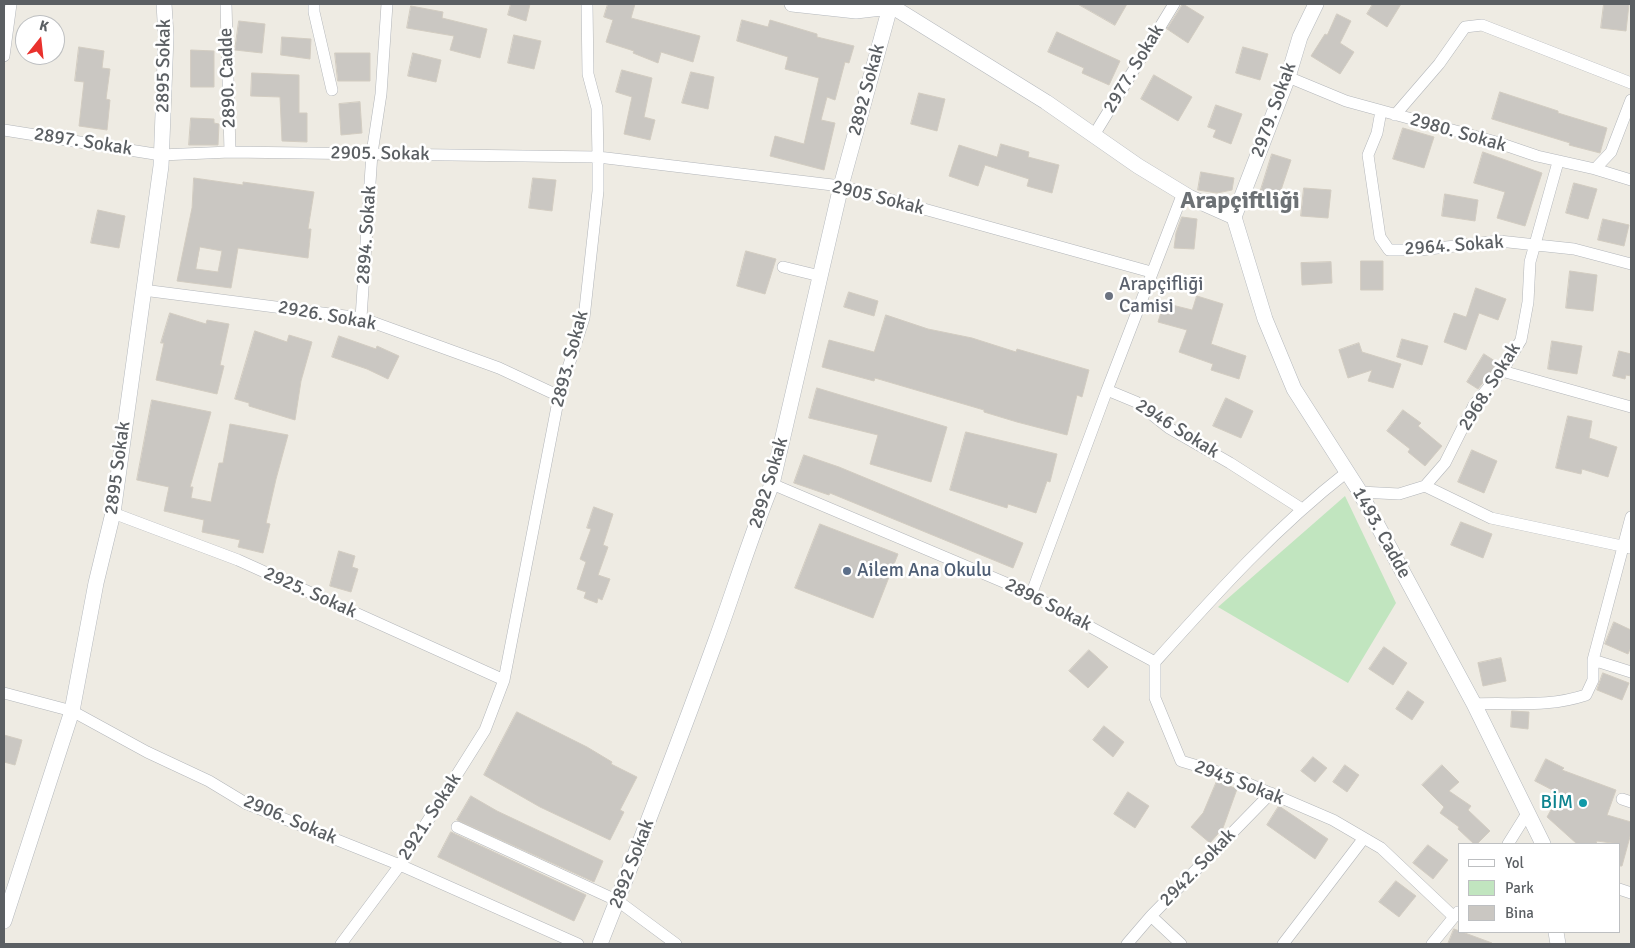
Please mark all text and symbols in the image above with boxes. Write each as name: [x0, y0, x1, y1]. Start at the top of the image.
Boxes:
north arrow: [15, 15, 65, 65]
text: K: [37, 17, 51, 35]
street label: 2895 Sokak: [152, 19, 176, 113]
street label: 2977. Sokak: [1099, 21, 1169, 117]
street label: 2890. Cadde: [215, 27, 241, 129]
street label: 2892 Sokak: [844, 41, 890, 139]
street label: 2979. Sokak: [1246, 59, 1302, 161]
street label: 2980. Sokak: [1407, 108, 1509, 158]
street label: 2897. Sokak: [32, 123, 134, 161]
street label: 2905. Sokak: [330, 142, 430, 166]
street label: 2905 Sokak: [829, 176, 927, 220]
street label: 2894. Sokak: [352, 185, 382, 285]
district label: Arapçiftliği: [1180, 188, 1300, 216]
street label: 2964. Sokak: [1404, 231, 1504, 261]
place label: Arapçifliği Camisi: [1119, 274, 1203, 318]
marker: Arapçifliği Camisi: [1103, 290, 1115, 302]
street label: 2926. Sokak: [276, 296, 378, 336]
street label: 2893. Sokak: [546, 308, 594, 410]
street label: 2968. Sokak: [1454, 339, 1526, 435]
street label: 2946 Sokak: [1131, 394, 1223, 464]
street label: 2895 Sokak: [100, 420, 136, 516]
street label: 2892 Sokak: [744, 435, 794, 531]
street label: 1493. Cadde: [1347, 483, 1415, 583]
place label: Ailem Ana Okulu: [857, 560, 992, 582]
street label: 2925. Sokak: [260, 562, 360, 624]
marker: Ailem Ana Okulu: [841, 565, 853, 577]
street label: 2896 Sokak: [1001, 573, 1095, 637]
street label: 2945 Sokak: [1191, 755, 1287, 811]
street label: 2921. Sokak: [393, 769, 467, 865]
street label: 2906. Sokak: [240, 790, 340, 850]
place label: BİM: [1541, 792, 1573, 814]
marker: BİM: [1577, 797, 1589, 809]
street label: 2892 Sokak: [604, 816, 660, 912]
street label: 2942. Sokak: [1155, 824, 1241, 912]
legend: [1458, 843, 1620, 933]
text: Yol: [1505, 854, 1524, 872]
text: Park: [1505, 879, 1534, 897]
text: Bina: [1505, 904, 1534, 922]

